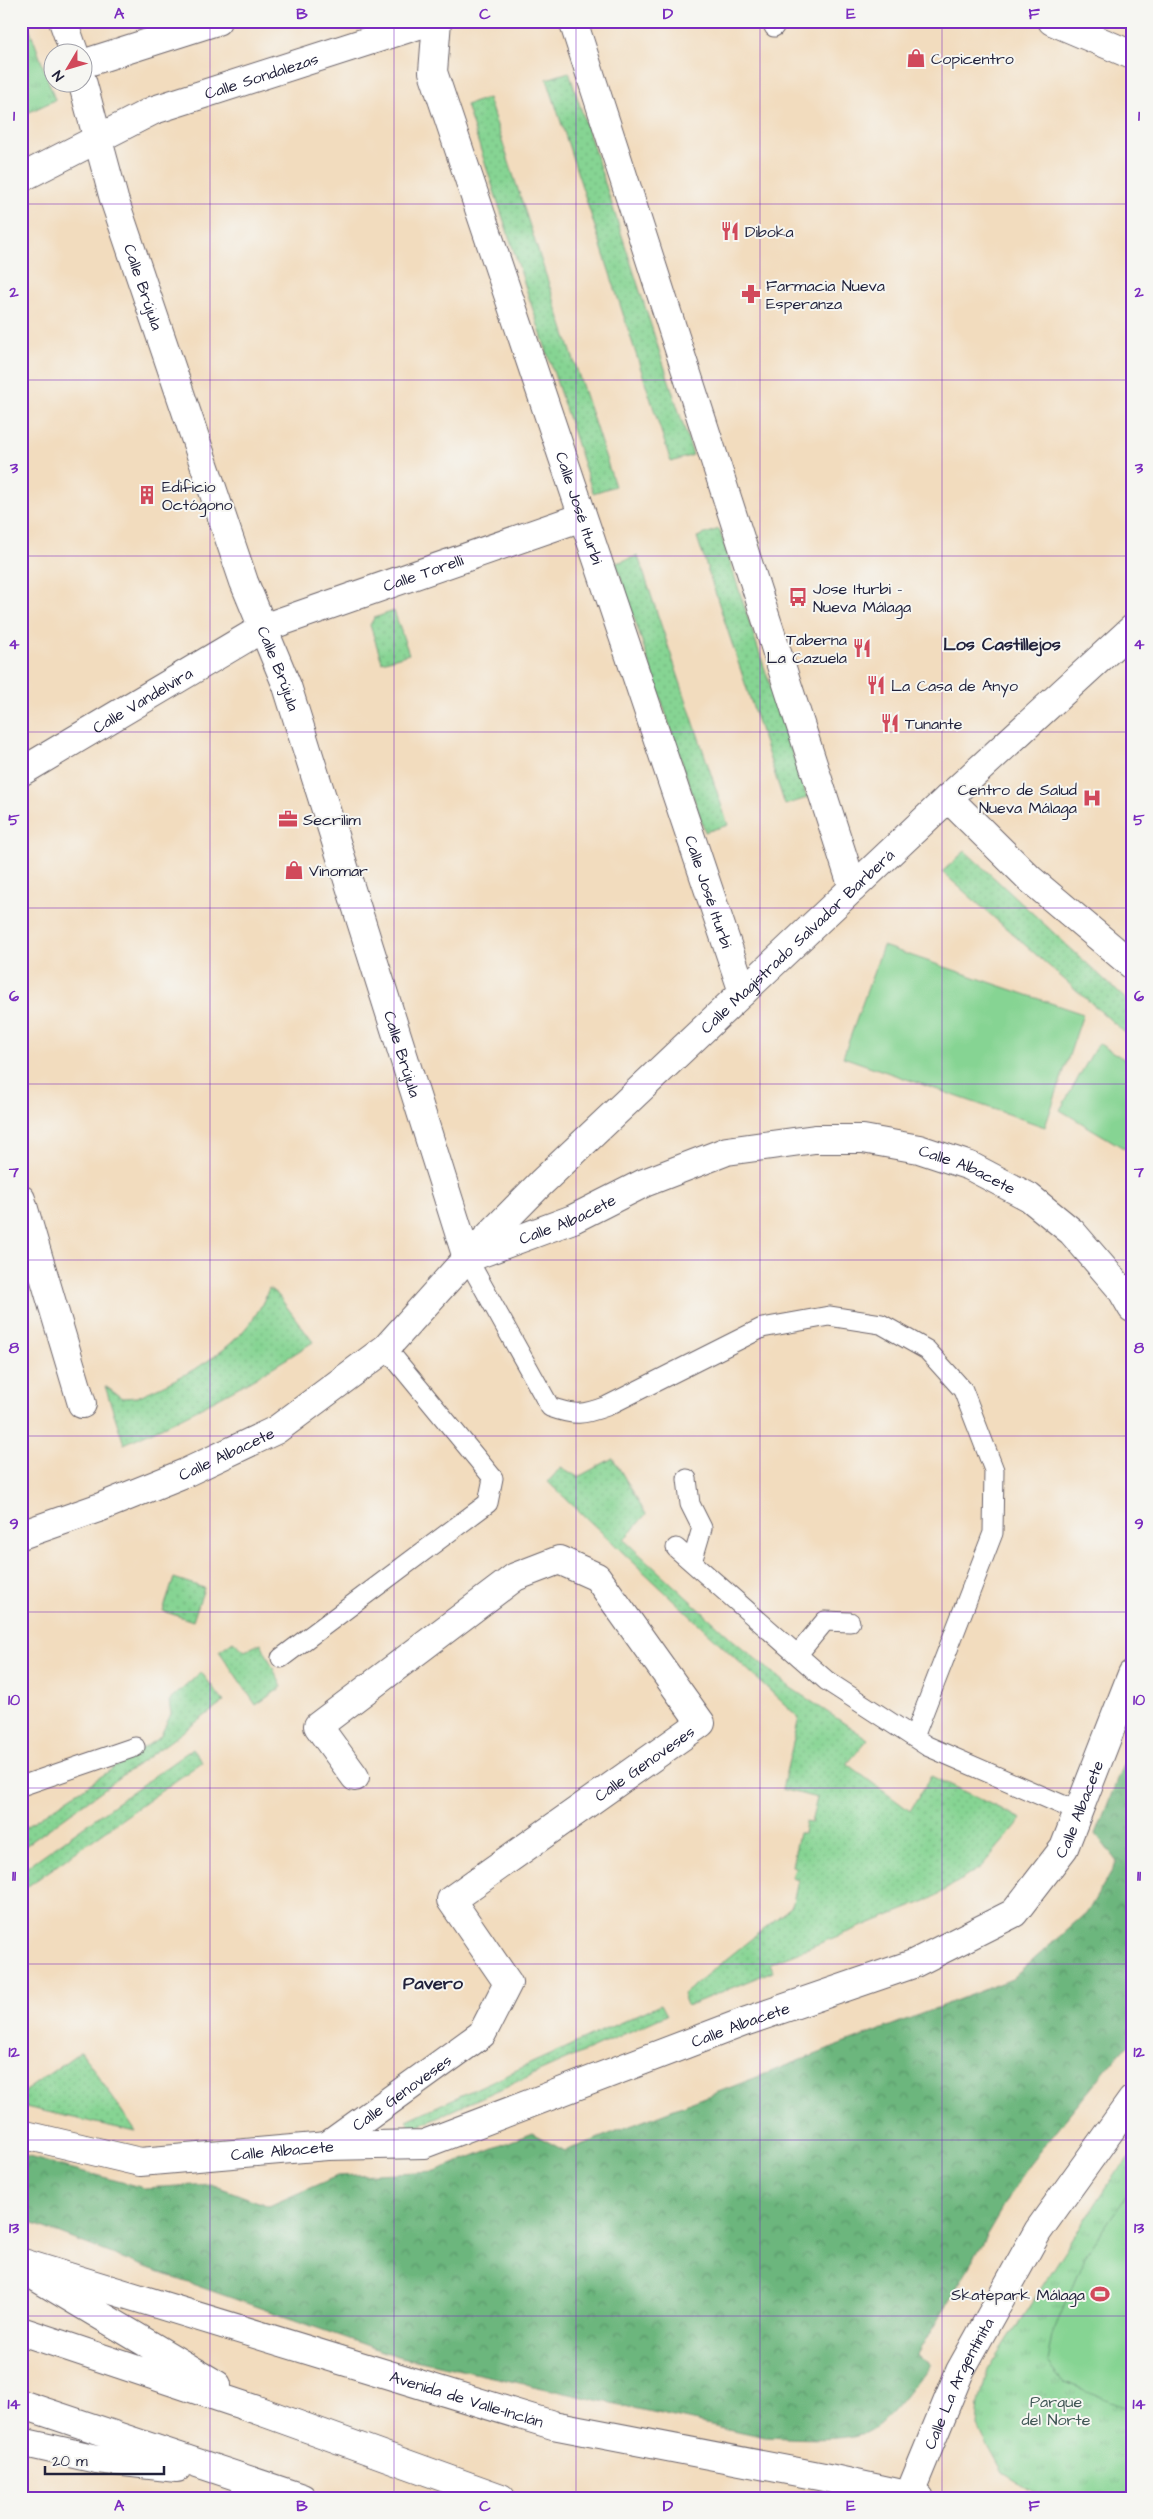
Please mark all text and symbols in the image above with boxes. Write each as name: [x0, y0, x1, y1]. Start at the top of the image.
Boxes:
text: A: [114, 3, 125, 25]
text: B: [296, 3, 308, 25]
text: C: [479, 3, 491, 25]
text: D: [663, 3, 674, 25]
text: E: [846, 3, 856, 25]
text: F: [1028, 3, 1040, 25]
north arrow: [42, 42, 92, 92]
shop icon: Copicentro: [905, 47, 927, 69]
street label: Calle Sondalezas: [202, 48, 321, 105]
place label: Copicentro: [931, 48, 1014, 70]
text: N: [48, 66, 69, 85]
text: 1: [13, 105, 16, 127]
text: 1: [1138, 105, 1141, 127]
restaurant icon: Diboka: [719, 220, 741, 242]
place label: Diboka: [745, 221, 794, 243]
street label: Calle Brújula: [118, 241, 168, 333]
place label: Farmacia Nueva Esperanza: [766, 275, 885, 315]
text: 2: [8, 281, 19, 303]
text: 2: [1133, 281, 1144, 303]
pharmacy icon: Farmacia Nueva Esperanza: [740, 283, 762, 305]
street label: Calle José Iturbi: [550, 449, 608, 568]
text: 3: [9, 457, 19, 479]
text: 3: [1134, 457, 1144, 479]
place label: Edificio Octógono: [162, 476, 233, 517]
building icon: Edificio Octógono: [136, 484, 158, 506]
street label: Calle Torelli: [380, 549, 467, 597]
place label: Jose Iturbi - Nueva Málaga: [813, 578, 911, 619]
bus stop icon: Jose Iturbi - Nueva Málaga: [787, 586, 809, 608]
street label: Calle Brújula: [251, 623, 304, 714]
place label: Taberna La Cazuela: [767, 629, 847, 669]
district label: Los Castillejos: [943, 632, 1061, 657]
text: 4: [9, 633, 20, 655]
text: 4: [1134, 633, 1145, 655]
restaurant icon: Taberna La Cazuela: [851, 637, 873, 659]
street label: Calle Vandelvira: [89, 662, 197, 739]
restaurant icon: La Casa de Anyo: [865, 674, 887, 696]
place label: La Casa de Anyo: [891, 675, 1018, 698]
restaurant icon: Tunante: [879, 712, 901, 734]
place label: Tunante: [905, 713, 963, 735]
place label: Centro de Salud Nueva Málaga: [958, 779, 1077, 820]
hospital icon: Centro de Salud Nueva Málaga: [1081, 787, 1103, 809]
office icon: Secrilim: [277, 808, 299, 830]
text: 5: [8, 809, 20, 831]
place label: Secrilim: [303, 809, 361, 831]
text: 5: [1133, 809, 1145, 831]
street label: Calle José Iturbi: [679, 833, 738, 952]
street label: Calle Magistrado Salvador Barberá: [696, 844, 899, 1039]
shop icon: Vinomar: [283, 859, 305, 881]
place label: Vinomar: [309, 860, 368, 882]
text: 6: [9, 985, 19, 1007]
text: 6: [1134, 985, 1144, 1007]
street label: Calle Brújula: [378, 1008, 426, 1100]
street label: Calle Albacete: [916, 1140, 1019, 1200]
text: 7: [8, 1161, 19, 1183]
text: 7: [1133, 1161, 1144, 1183]
street label: Calle Albacete: [516, 1189, 620, 1250]
text: 8: [9, 1337, 20, 1359]
text: 8: [1134, 1337, 1145, 1359]
street label: Calle Albacete: [176, 1422, 278, 1486]
text: 9: [9, 1513, 19, 1535]
text: 9: [1134, 1513, 1144, 1535]
text: 10: [8, 1689, 20, 1711]
text: 10: [1133, 1689, 1145, 1711]
street label: Calle Genoveses: [590, 1721, 699, 1807]
street label: Calle Albacete: [1050, 1757, 1109, 1863]
text: 11: [12, 1865, 17, 1887]
text: 11: [1137, 1865, 1142, 1887]
district label: Pavero: [403, 1971, 464, 1996]
street label: Calle Albacete: [688, 1997, 793, 2053]
text: 12: [8, 2041, 20, 2063]
text: 12: [1133, 2041, 1145, 2063]
street label: Calle Genoveses: [348, 2049, 456, 2136]
street label: Calle Albacete: [230, 2136, 334, 2166]
text: 13: [9, 2217, 20, 2239]
text: 13: [1134, 2217, 1145, 2239]
sports icon: Skatepark Málaga: [1089, 2283, 1111, 2305]
place label: Skatepark Málaga: [951, 2284, 1085, 2307]
street label: Calle La Argentinita: [919, 2314, 999, 2453]
street label: Avenida de Valle-Inclán: [387, 2366, 546, 2433]
park label: Parque del Norte: [1022, 2391, 1091, 2431]
text: 14: [8, 2393, 21, 2415]
text: 14: [1133, 2393, 1146, 2415]
scale bar: [45, 2444, 164, 2476]
text: 20 m: [52, 2451, 88, 2472]
text: A: [114, 2495, 125, 2517]
text: B: [296, 2495, 308, 2517]
text: C: [479, 2495, 491, 2517]
text: D: [663, 2495, 674, 2517]
text: E: [846, 2495, 856, 2517]
text: F: [1028, 2495, 1040, 2517]

